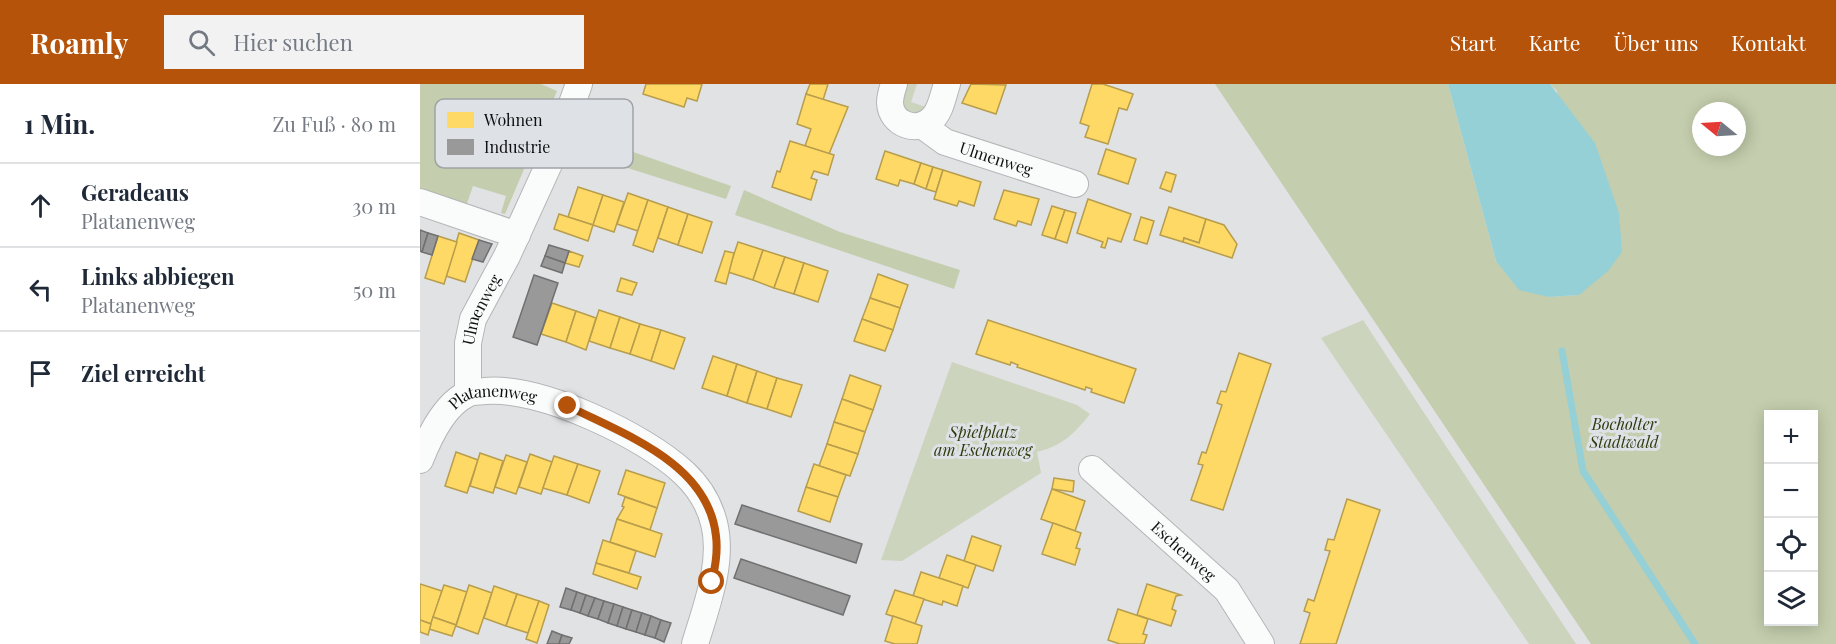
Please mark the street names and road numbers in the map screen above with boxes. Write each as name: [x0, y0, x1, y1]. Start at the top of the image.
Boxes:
street label: Ulmenweg: [957, 136, 1036, 180]
street label: Ulmenweg: [457, 270, 506, 347]
street label: Platanenweg: [443, 380, 540, 413]
street label: Eschenweg: [1147, 516, 1221, 586]

